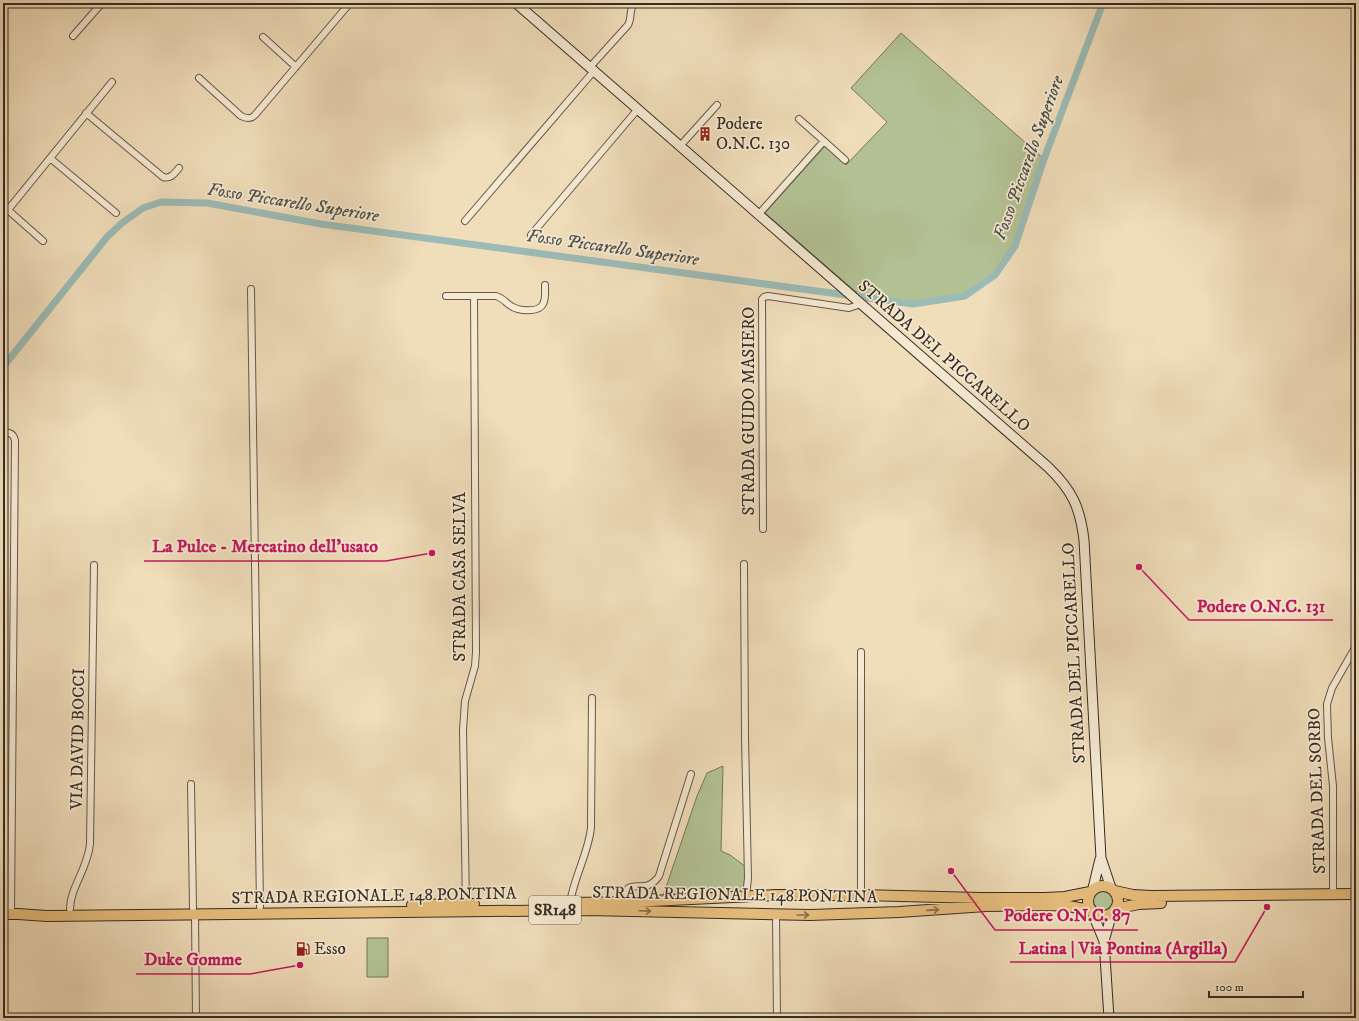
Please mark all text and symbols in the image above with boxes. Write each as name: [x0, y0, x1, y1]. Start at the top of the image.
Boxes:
water label: Fosso Piccarello Superiore: [989, 72, 1069, 243]
place label: Podere O.N.C. 130: [716, 113, 790, 155]
building icon: Podere O.N.C. 130: [697, 126, 713, 142]
water label: Fosso Piccarello Superiore: [206, 179, 381, 228]
water label: Fosso Piccarello Superiore: [526, 225, 701, 271]
street label: STRADA DEL PICCARELLO: [853, 275, 1035, 437]
street label: STRADA GUIDO MASIERO: [738, 307, 760, 515]
street label: STRADA CASA SELVA: [449, 492, 471, 662]
callout: La Pulce - Mercatino dell'usato: [144, 531, 386, 561]
text: La Pulce - Mercatino dell'usato: [152, 536, 378, 558]
street label: STRADA DEL PICCARELLO: [1057, 542, 1091, 764]
callout: Podere O.N.C. 131: [1189, 590, 1333, 620]
text: Podere O.N.C. 131: [1197, 596, 1326, 618]
street label: VIA DAVID BOCCI: [66, 668, 90, 811]
street label: STRADA DEL SORBO: [1303, 708, 1331, 874]
street label: STRADA REGIONALE 148 PONTINA: [592, 882, 878, 908]
street label: STRADA REGIONALE 148 PONTINA: [231, 883, 517, 909]
road number: SR148: [529, 896, 581, 924]
callout: Podere O.N.C. 87: [995, 900, 1138, 930]
text: Podere O.N.C. 87: [1003, 905, 1131, 927]
one-way arrow: [926, 906, 939, 914]
one-way arrow: [638, 907, 651, 914]
one-way arrow: [796, 911, 809, 919]
callout: Latina | Via Pontina (Argilla): [1010, 932, 1235, 962]
place label: Esso: [314, 938, 346, 960]
text: Latina | Via Pontina (Argilla): [1018, 938, 1228, 960]
fuel station icon: Esso: [295, 941, 311, 957]
callout: Duke Gomme: [136, 944, 250, 974]
text: Duke Gomme: [144, 949, 243, 971]
scale bar: [1209, 973, 1303, 999]
text: 100 m: [1215, 980, 1244, 995]

